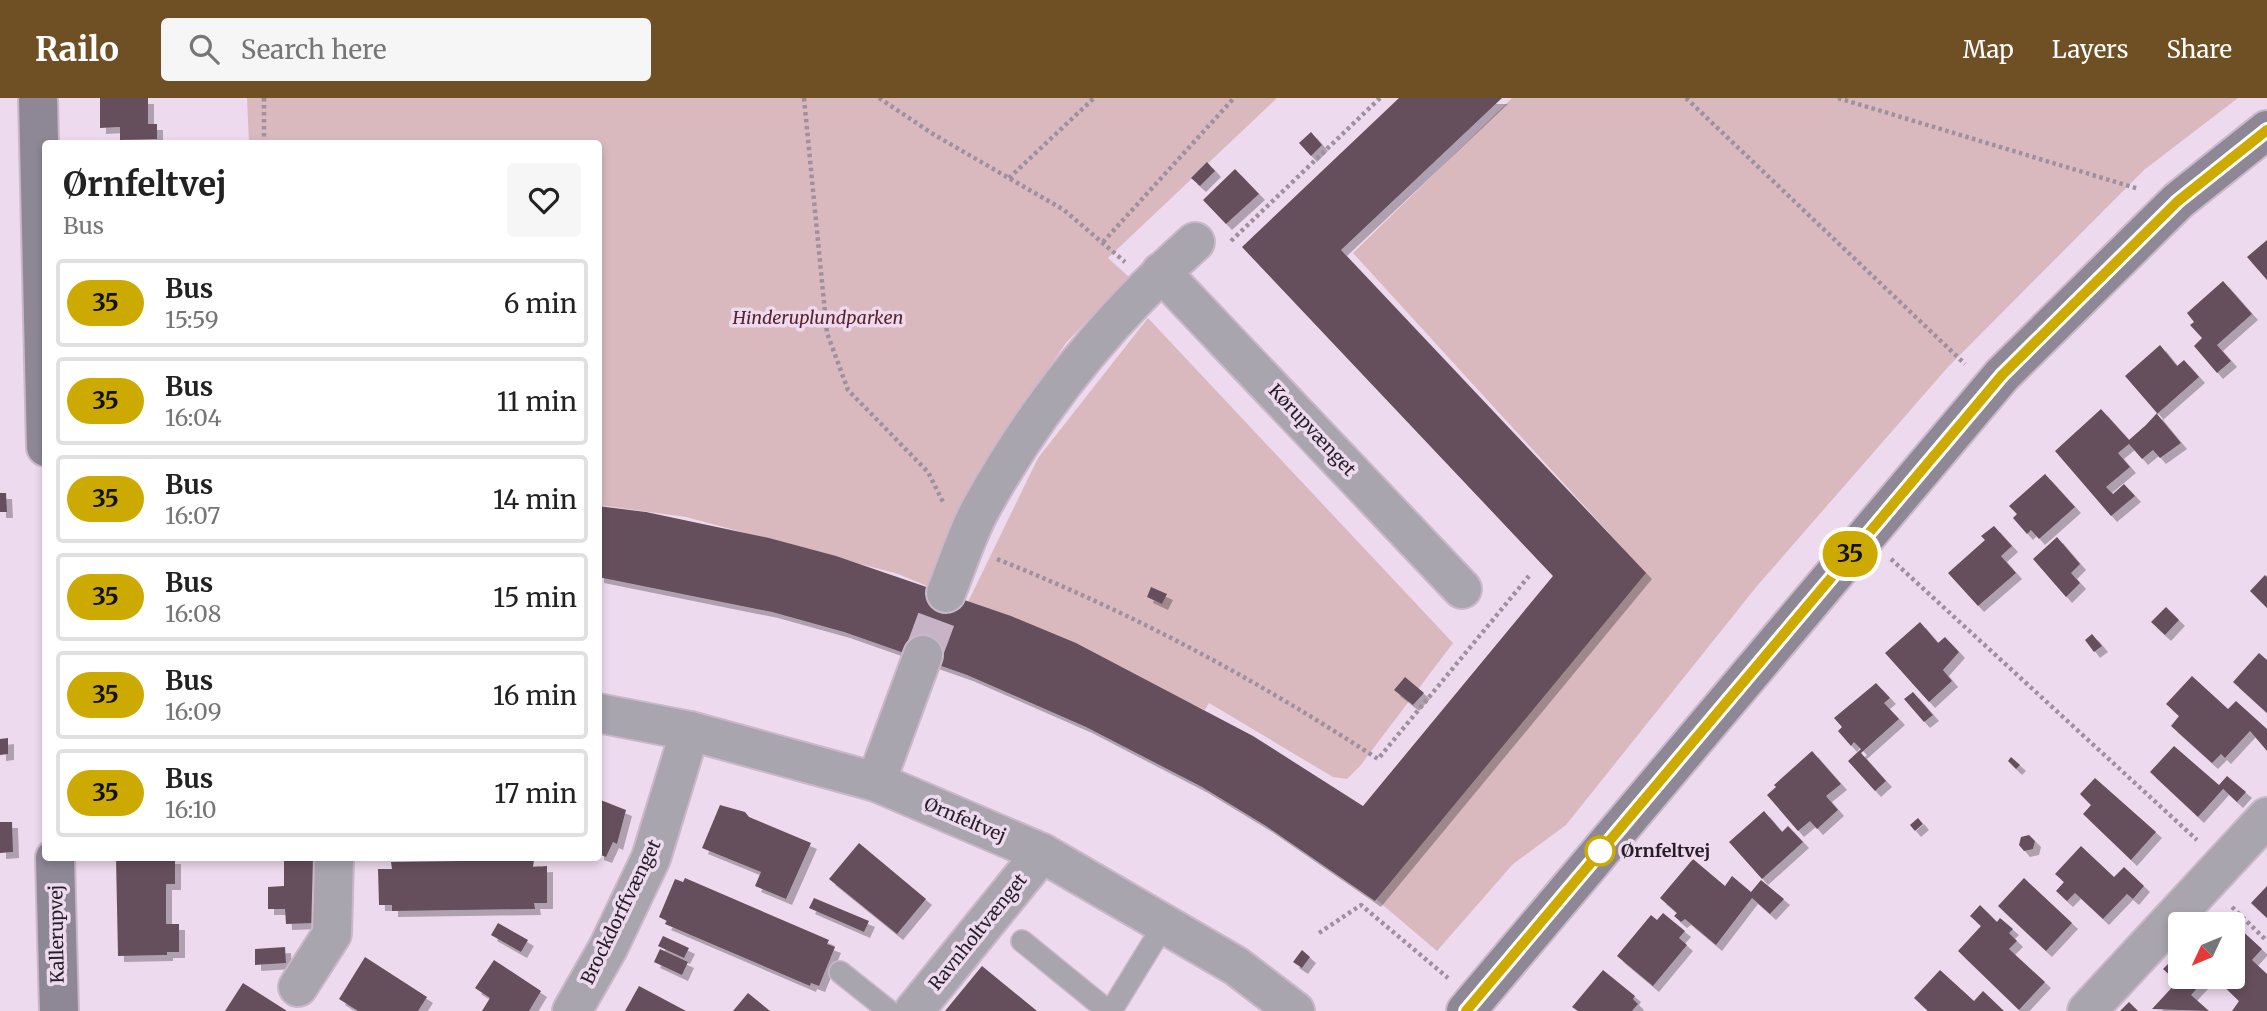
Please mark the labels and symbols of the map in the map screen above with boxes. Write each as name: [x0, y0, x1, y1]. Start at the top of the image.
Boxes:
park label: Hinderuplundparken: [732, 306, 903, 329]
street label: Kørupvænget: [1264, 379, 1361, 480]
line badge: 35: [1818, 531, 1882, 577]
street label: Ørnfeltvej: [921, 792, 1010, 847]
street label: Brockdorffvænget: [575, 836, 666, 988]
marker: Ørnfeltvej: [1585, 836, 1615, 866]
place label: Ørnfeltvej: [1621, 839, 1710, 862]
street label: Ravnholtvænget: [924, 869, 1032, 995]
street label: Kallerupvej: [44, 885, 69, 983]
north arrow: [2168, 912, 2245, 989]

